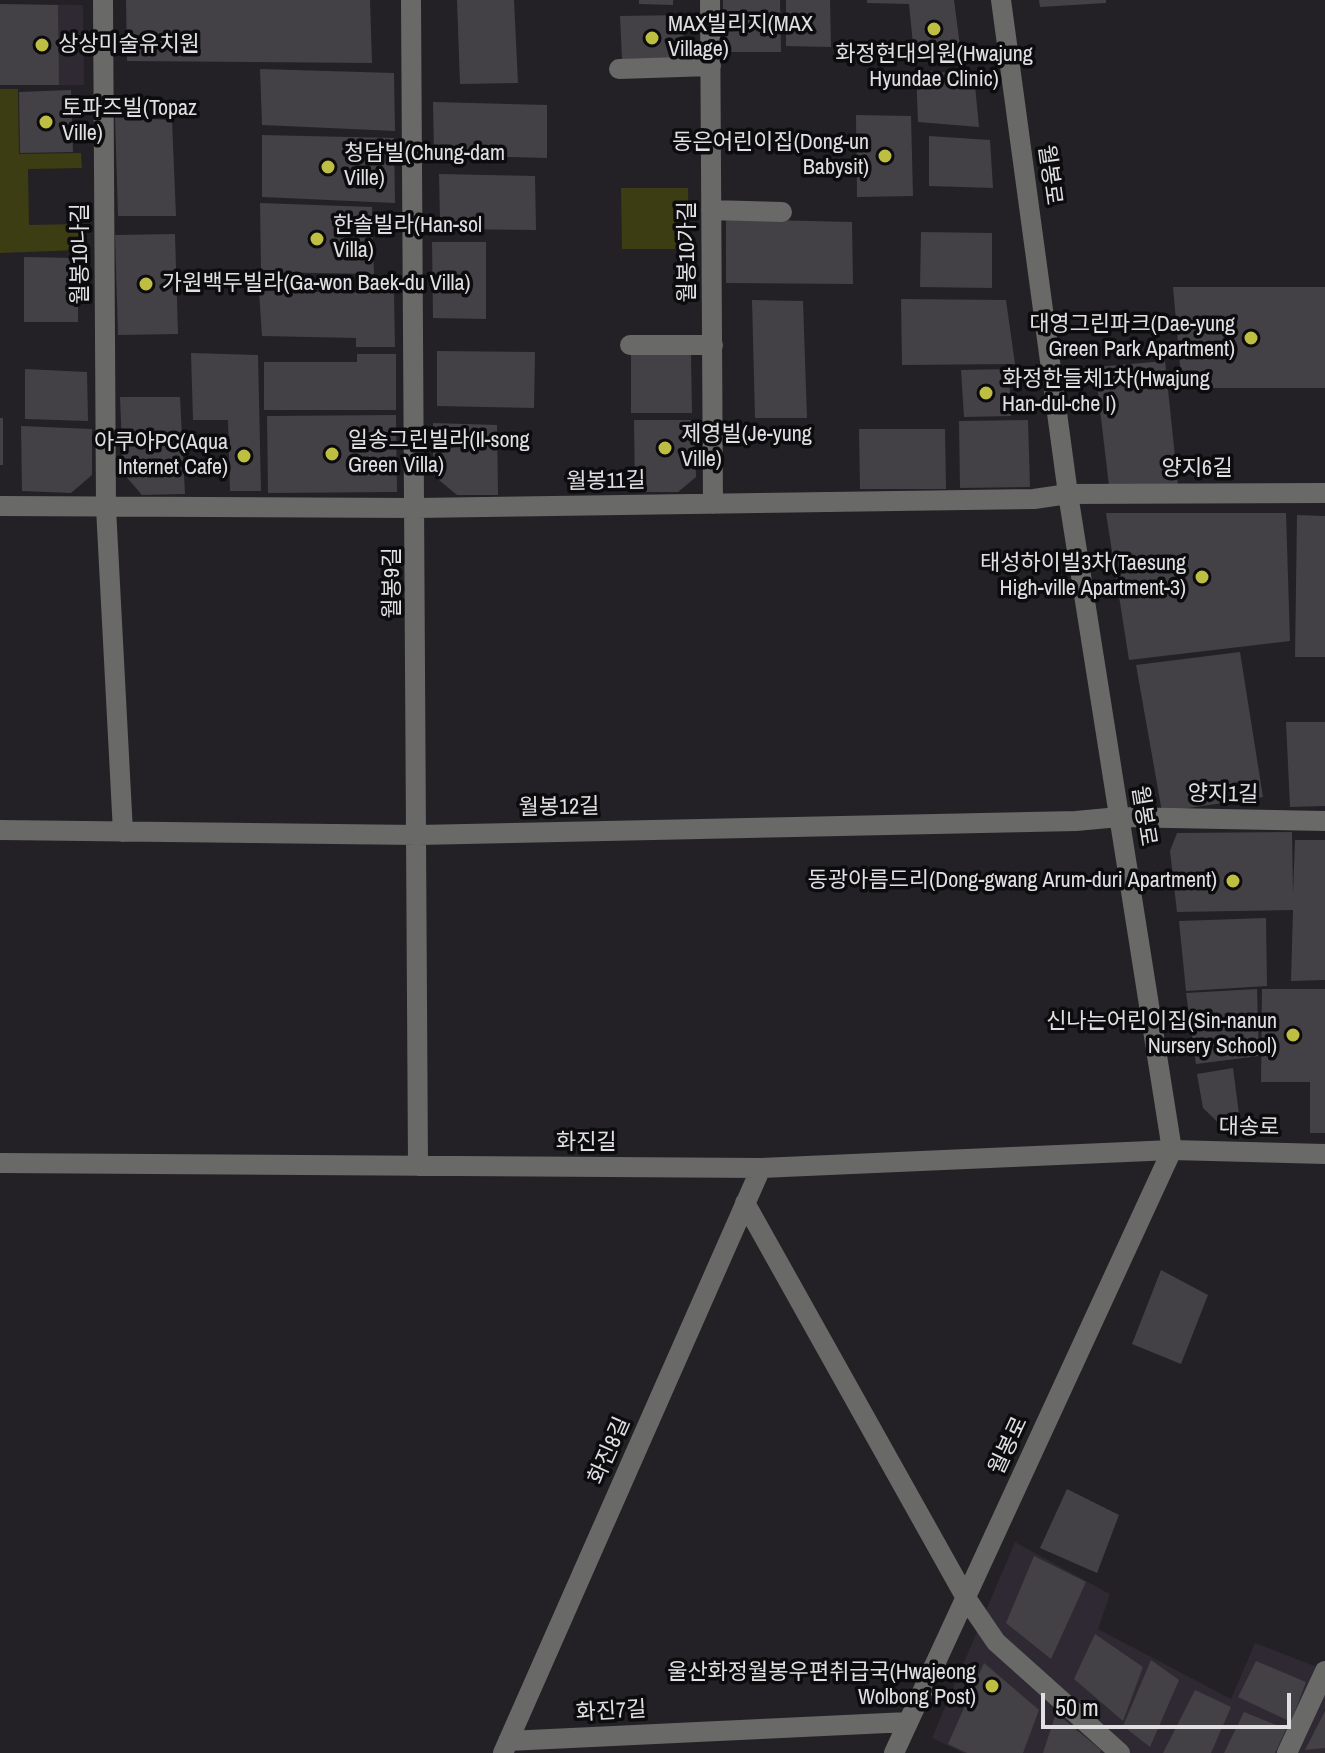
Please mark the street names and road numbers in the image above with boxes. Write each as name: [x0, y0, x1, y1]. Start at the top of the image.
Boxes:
street label: 월봉로: [1032, 143, 1066, 207]
street label: 월봉10가길: [675, 201, 701, 303]
street label: 월봉10나길: [68, 203, 94, 305]
street label: 양지6길: [1162, 456, 1232, 482]
street label: 월봉11길: [566, 468, 646, 496]
street label: 월봉9길: [380, 548, 406, 618]
street label: 양지1길: [1187, 781, 1259, 809]
street label: 월봉로: [1125, 784, 1161, 848]
street label: 월봉12길: [518, 794, 600, 822]
street label: 대송로: [1218, 1114, 1280, 1142]
street label: 화진길: [556, 1130, 616, 1156]
street label: 화진8길: [584, 1413, 636, 1489]
street label: 월봉로: [984, 1413, 1034, 1479]
street label: 화진7길: [575, 1697, 647, 1727]

